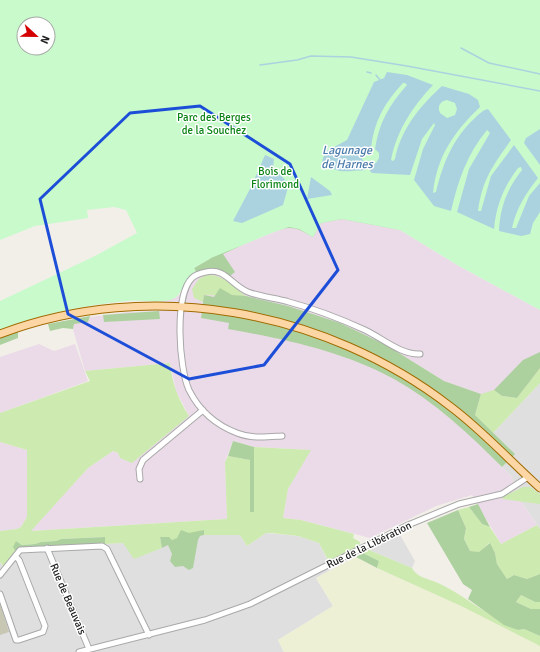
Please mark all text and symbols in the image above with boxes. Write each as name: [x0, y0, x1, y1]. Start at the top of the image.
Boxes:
north arrow: [16, 16, 56, 56]
text: N: [37, 34, 52, 46]
park label: Parc des Berges de la Souchez: [177, 111, 251, 137]
water label: Lagunage de Harnes: [321, 143, 374, 172]
park label: Bois de Florimond: [251, 165, 299, 191]
street label: Rue de la Libération: [324, 519, 414, 571]
street label: Rue de Beauvais: [47, 561, 89, 637]

